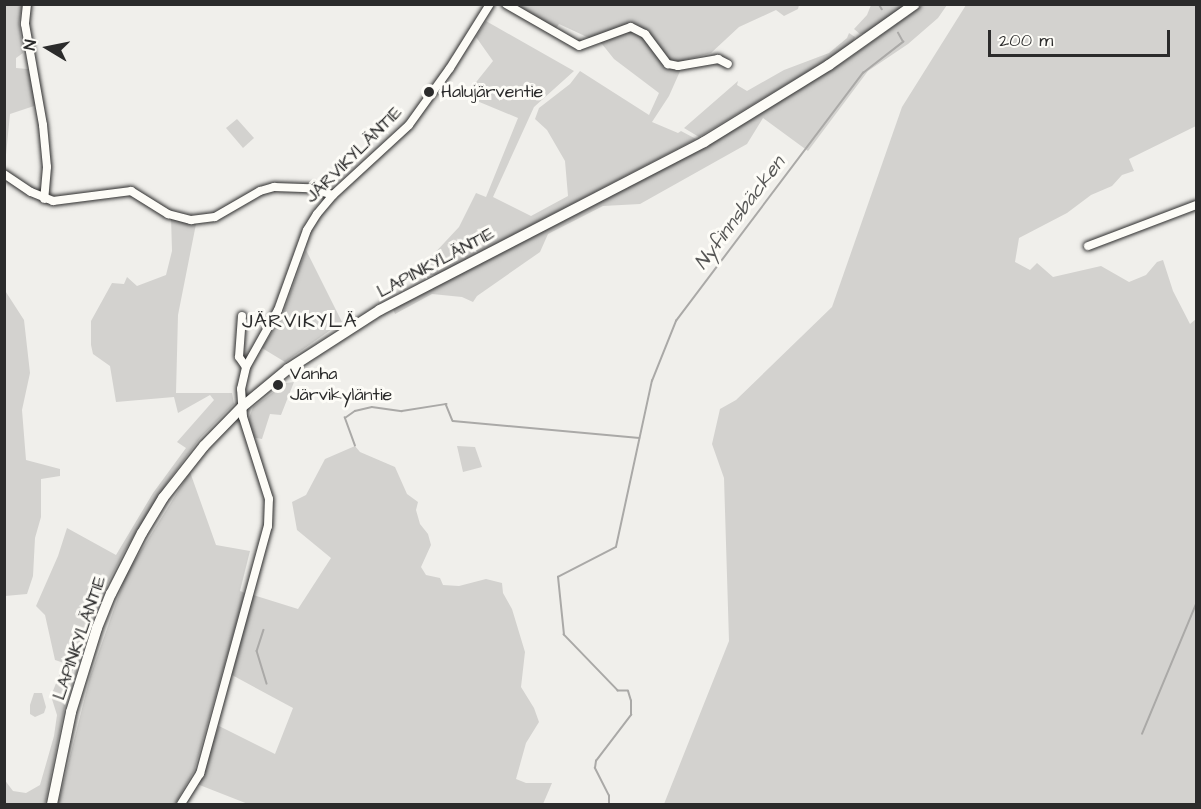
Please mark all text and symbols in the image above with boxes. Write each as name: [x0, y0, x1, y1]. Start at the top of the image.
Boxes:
north arrow: [18, 18, 78, 78]
scale bar: [991, 18, 1172, 56]
text: 200 m: [999, 28, 1053, 53]
text: N: [19, 38, 42, 52]
place label: Halujärventie: [441, 81, 543, 103]
marker: Halujärventie: [422, 85, 436, 99]
street label: JÄRVIKYLÄNTIE: [301, 102, 407, 208]
water label: Nyfinnsbäcken: [690, 152, 790, 274]
street label: LAPINKYLÄNTIE: [374, 223, 498, 303]
district label: JÄRVIKYLÄ: [242, 309, 358, 333]
place label: Vanha Järvikyläntie: [290, 364, 392, 406]
marker: Vanha Järvikyläntie: [271, 378, 285, 392]
street label: LAPINKYLÄNTIE: [49, 573, 111, 703]

